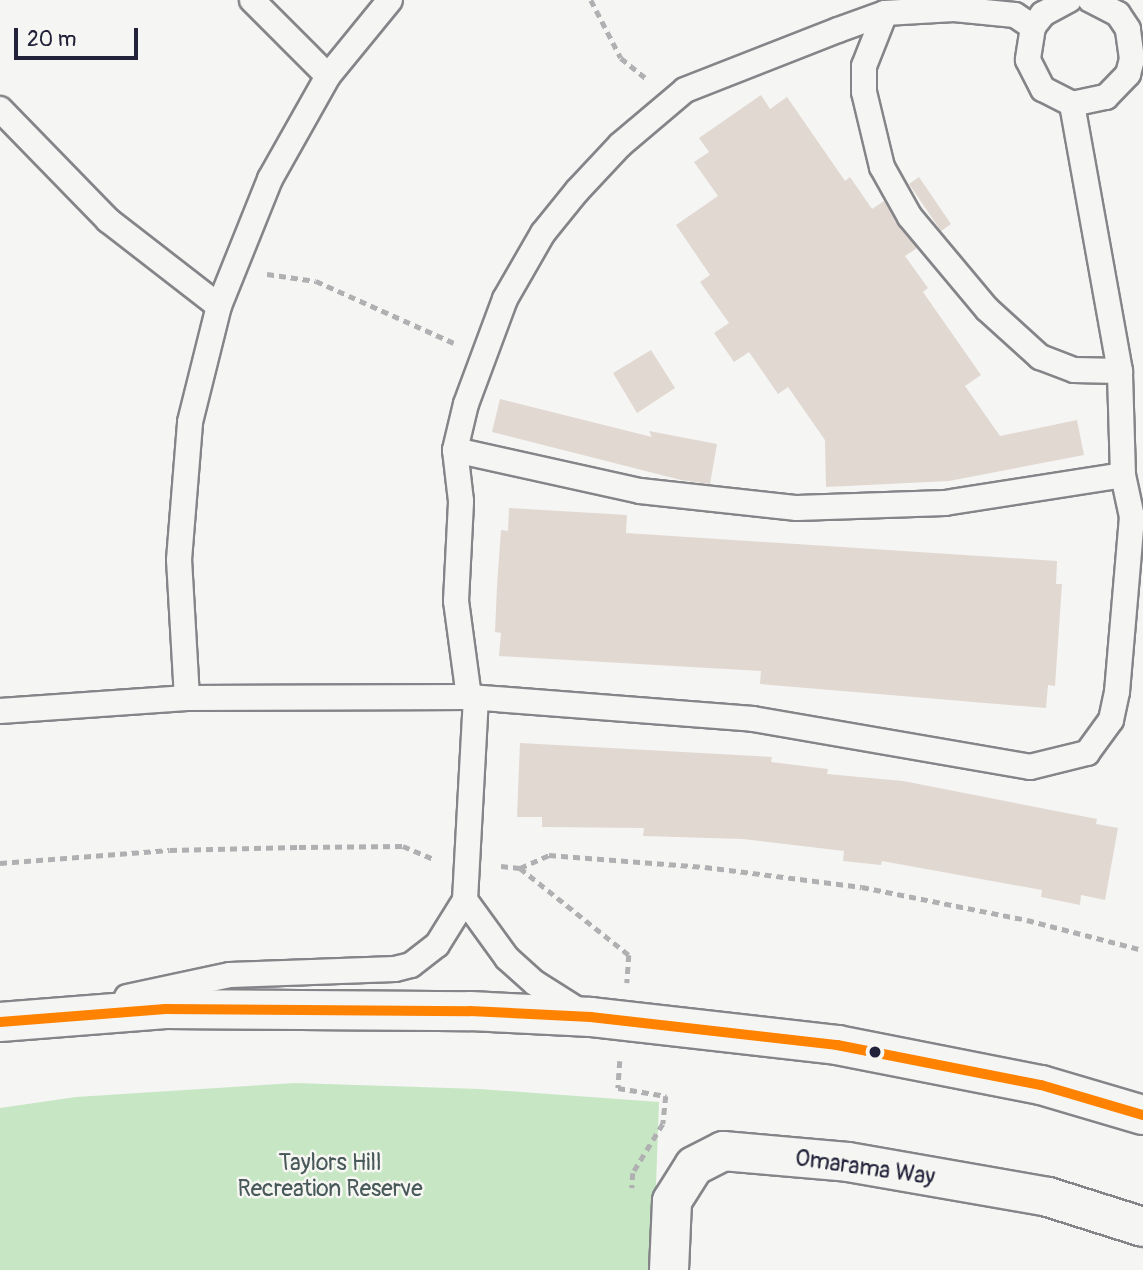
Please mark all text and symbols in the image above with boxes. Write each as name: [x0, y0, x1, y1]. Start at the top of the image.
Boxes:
scale bar: [18, 14, 142, 58]
text: 20 m: [27, 26, 76, 53]
unlabelled marker: [868, 1045, 882, 1059]
street label: Omarama Way: [793, 1145, 937, 1191]
park label: Taylors Hill Recreation Reserve: [237, 1149, 423, 1203]

